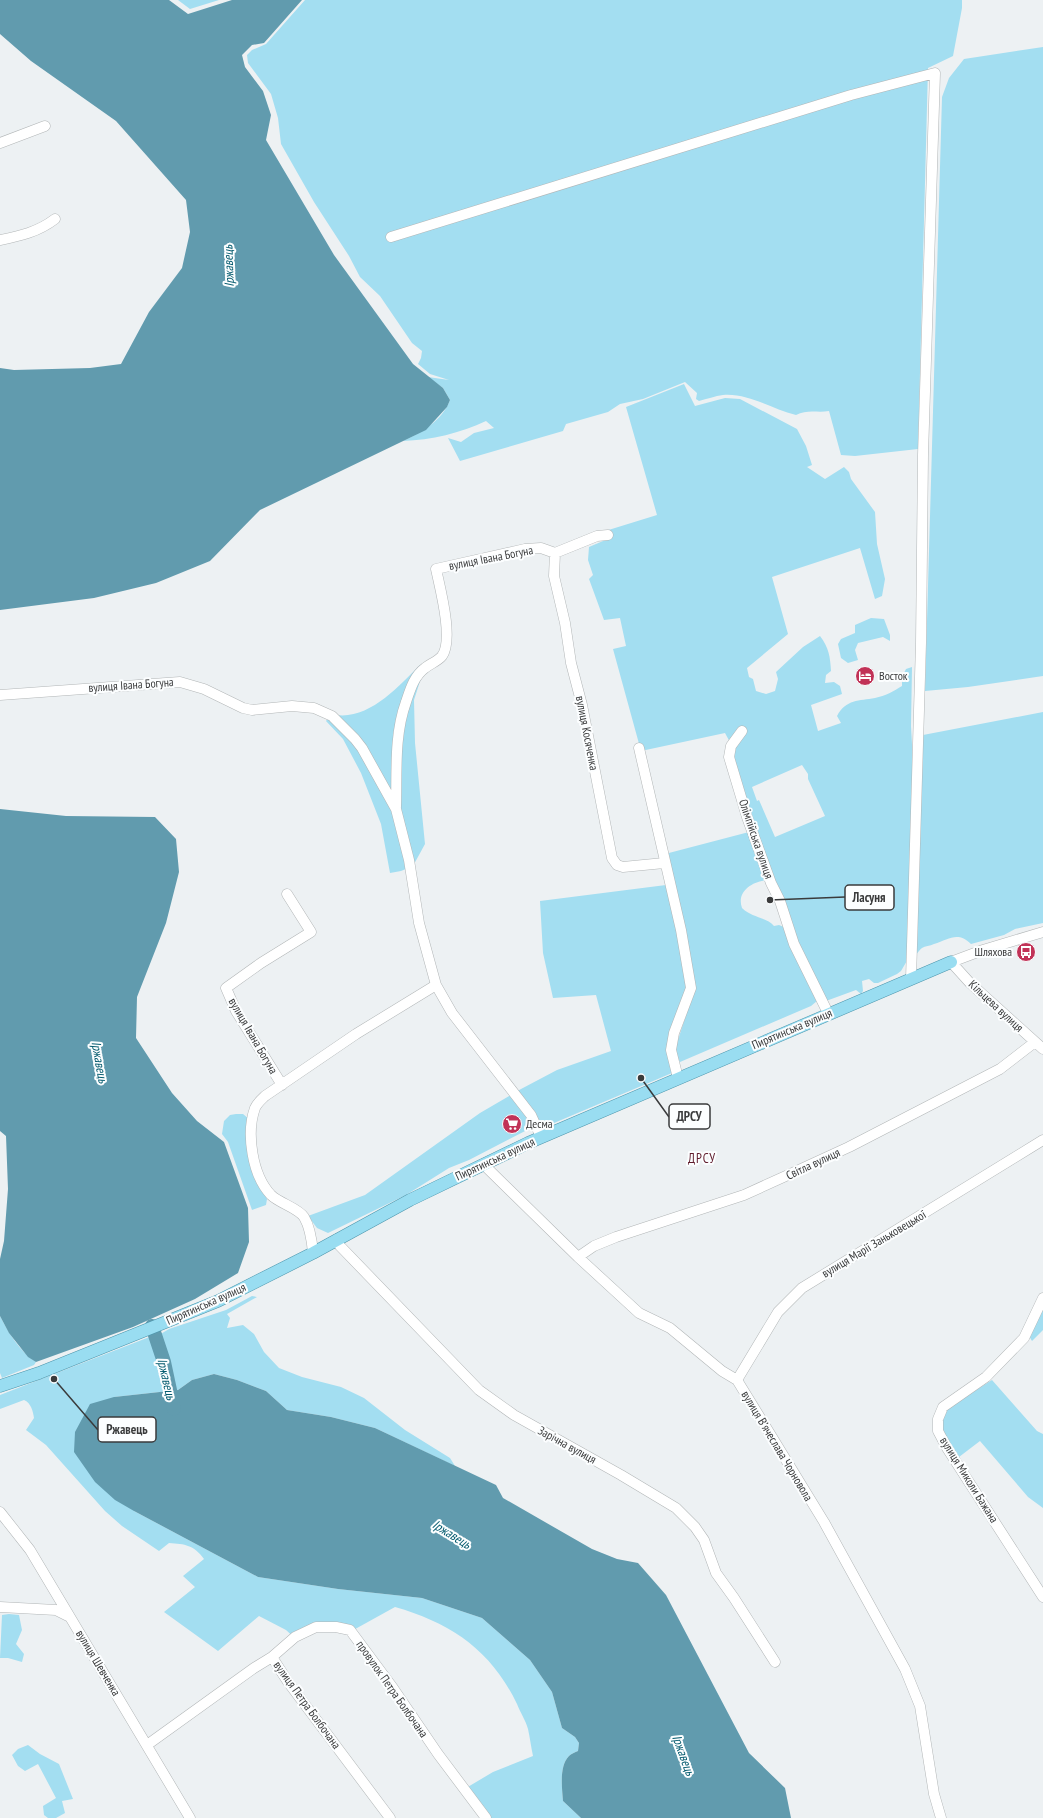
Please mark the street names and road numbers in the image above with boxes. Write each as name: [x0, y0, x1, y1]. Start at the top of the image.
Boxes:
street label: вулиця Івана Богуна: [448, 542, 534, 573]
street label: вулиця Івана Богуна: [88, 674, 174, 695]
street label: вулиця Косяченка: [573, 694, 602, 772]
street label: Олімпійська вулиця: [736, 797, 777, 881]
street label: Кільцева вулиця: [966, 976, 1027, 1035]
street label: вулиця Івана Богуна: [226, 995, 281, 1077]
street label: Пирятинська вулиця: [749, 1005, 835, 1052]
street label: Пирятинська вулиця: [453, 1133, 537, 1183]
street label: Світла вулиця: [783, 1144, 843, 1183]
street label: вулиця Марії Заньковецької: [819, 1206, 929, 1281]
street label: Пирятинська вулиця: [164, 1279, 248, 1328]
street label: вулиця Вʼячеслава Чорновола: [739, 1388, 816, 1504]
street label: Зарічна вулиця: [535, 1422, 599, 1467]
street label: вулиця Миколи Бажана: [937, 1434, 1002, 1526]
street label: вулиця Шевченка: [73, 1627, 124, 1699]
street label: провулок Петра Болбочана: [353, 1637, 432, 1740]
street label: вулиця Петра Болбочана: [271, 1658, 344, 1752]

